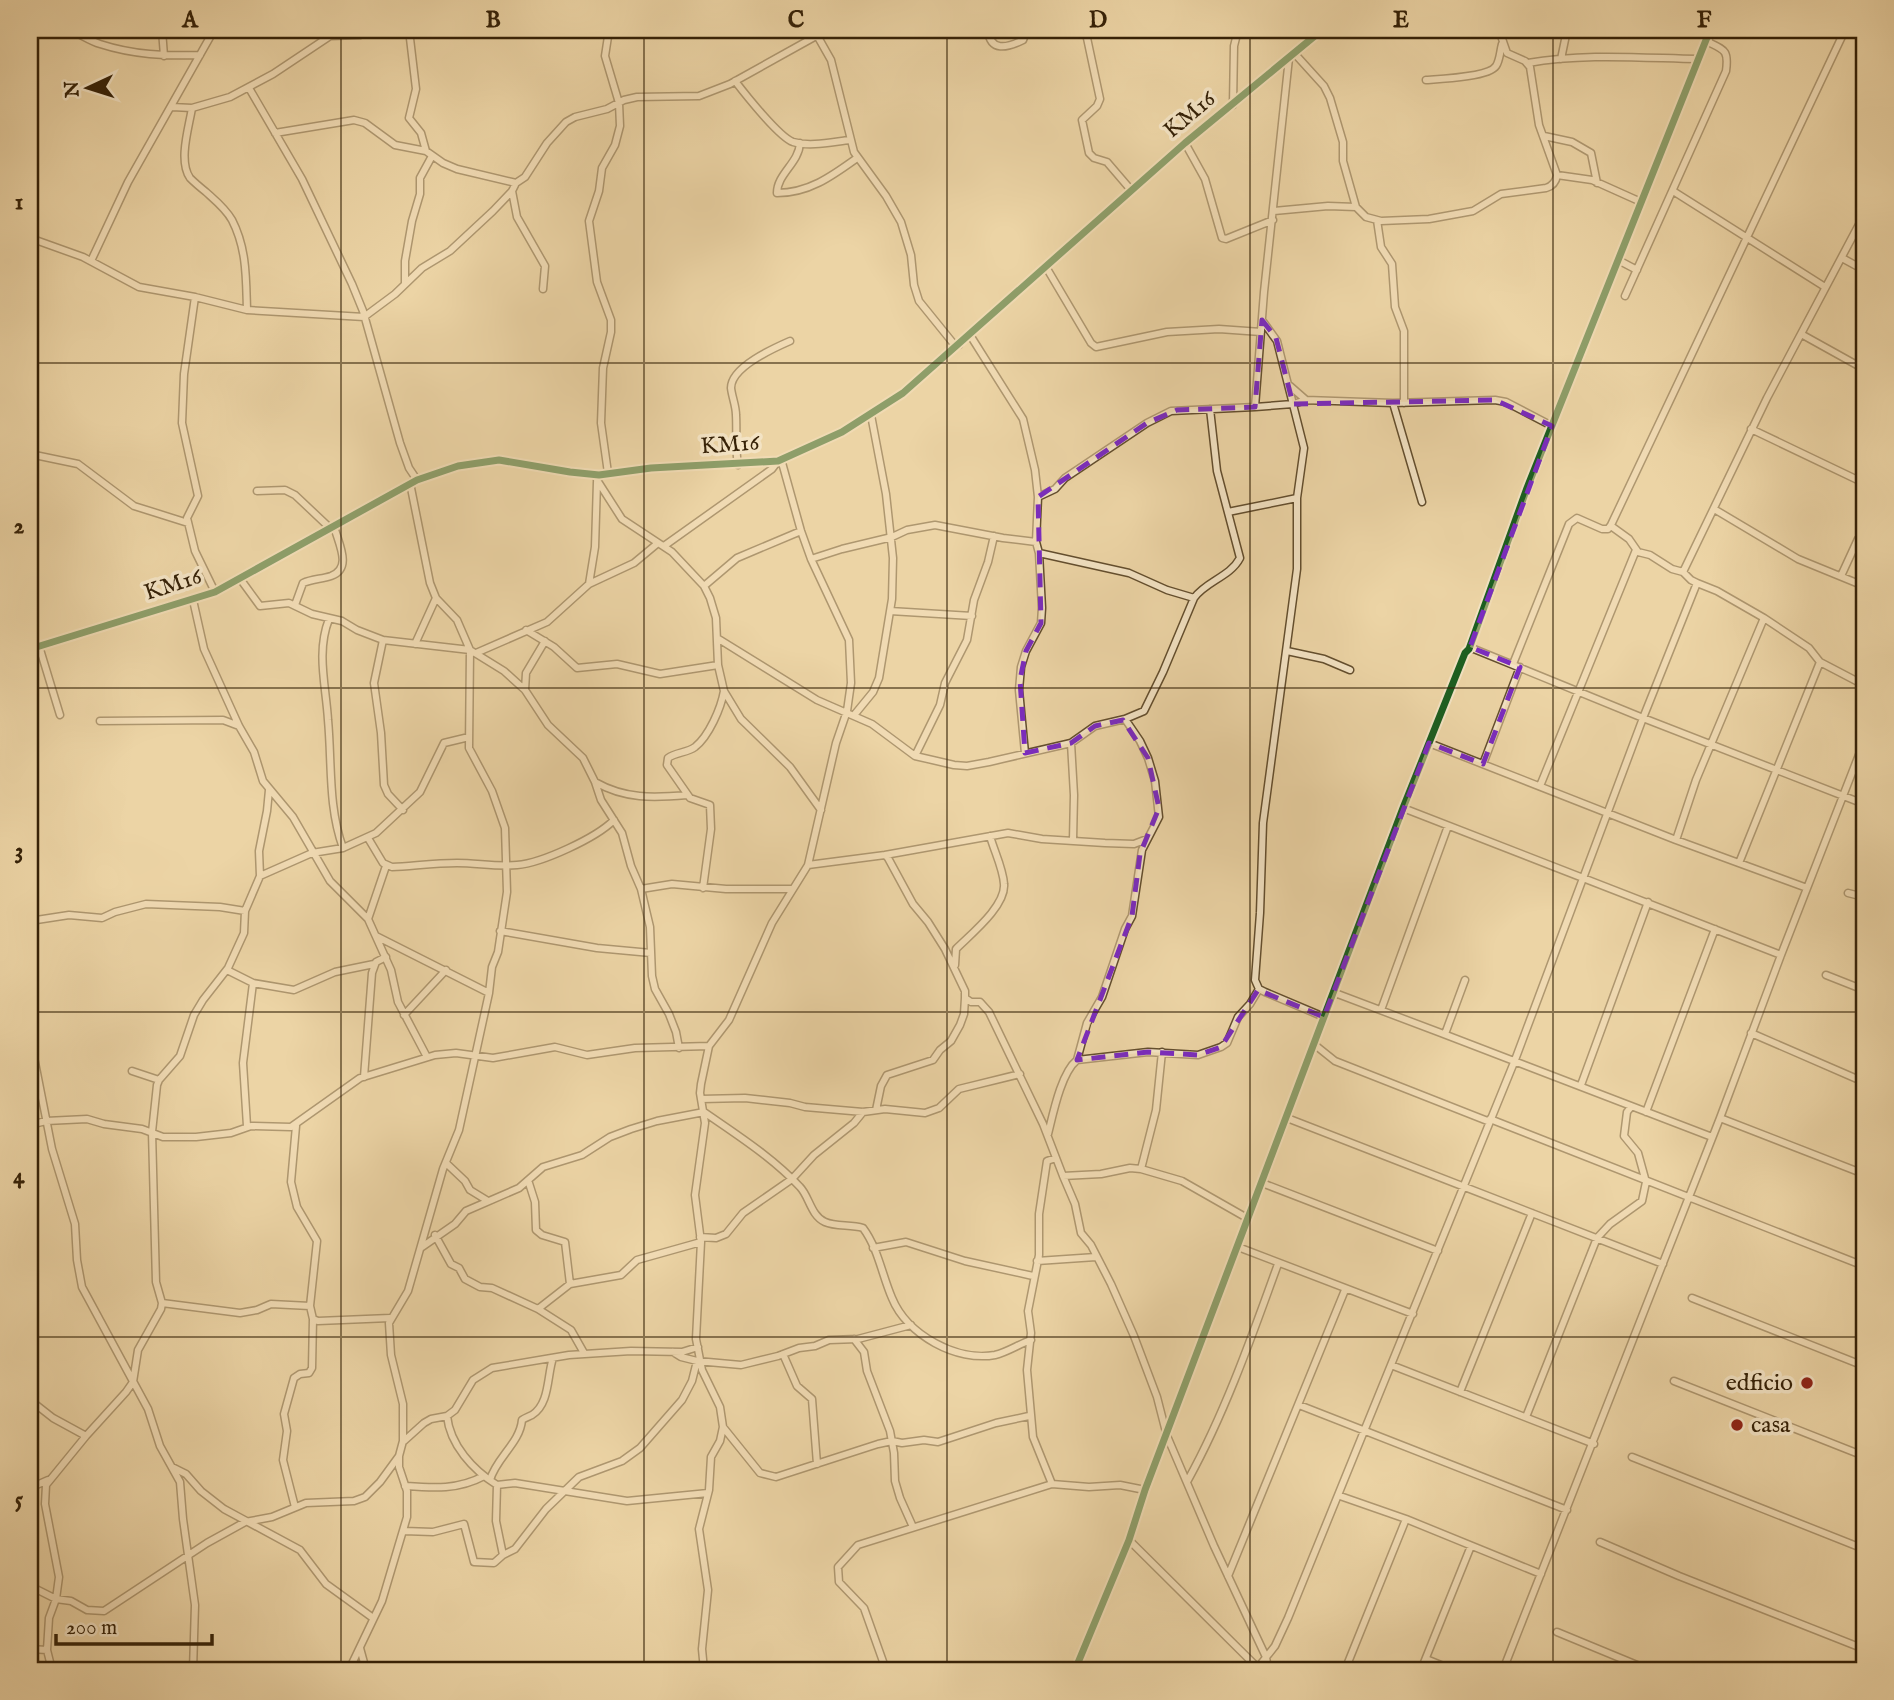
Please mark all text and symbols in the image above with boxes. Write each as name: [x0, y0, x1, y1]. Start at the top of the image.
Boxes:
text: A: [181, 6, 199, 35]
text: B: [485, 6, 501, 35]
text: C: [788, 6, 805, 35]
text: D: [1089, 6, 1107, 35]
text: E: [1393, 6, 1409, 35]
text: F: [1697, 6, 1712, 35]
north arrow: [52, 52, 122, 122]
text: N: [60, 79, 86, 99]
street label: KM16: [1157, 84, 1223, 146]
text: 1: [15, 188, 23, 217]
street label: KM16: [699, 427, 761, 463]
text: 2: [14, 512, 25, 541]
street label: KM16: [140, 561, 207, 609]
text: 3: [15, 837, 23, 866]
text: 4: [13, 1162, 25, 1191]
place label: edficio: [1726, 1368, 1793, 1399]
marker: edficio: [1799, 1375, 1815, 1391]
place label: casa: [1751, 1410, 1791, 1441]
marker: casa: [1729, 1417, 1745, 1433]
text: 5: [15, 1486, 24, 1515]
scale bar: [56, 1602, 212, 1646]
text: 200 m: [66, 1615, 117, 1642]

